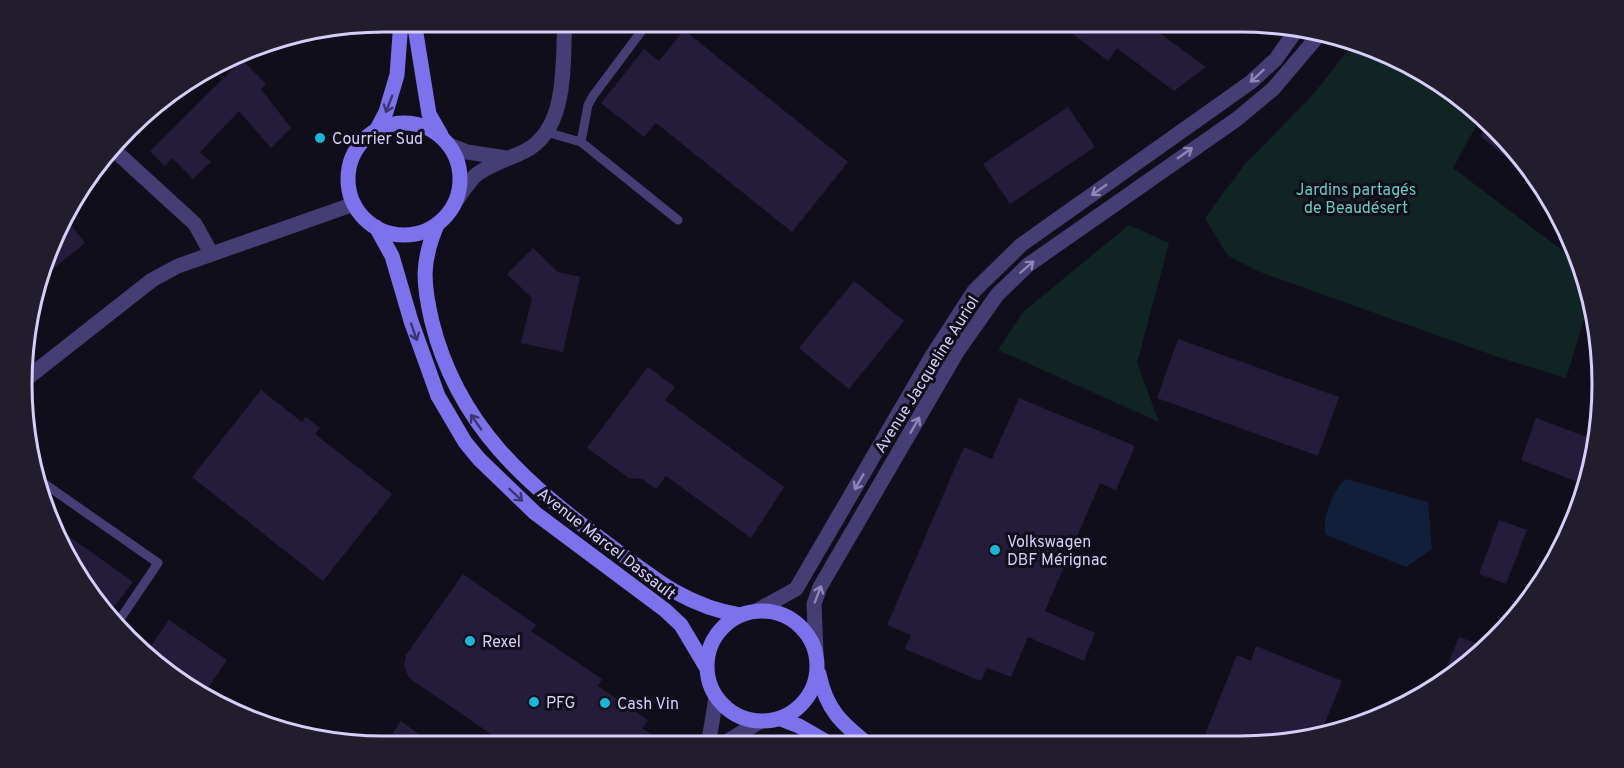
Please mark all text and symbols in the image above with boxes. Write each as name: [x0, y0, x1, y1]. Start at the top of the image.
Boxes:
one-way arrow: [1250, 69, 1265, 83]
one-way arrow: [383, 94, 394, 113]
place label: Courrier Sud: [332, 130, 423, 150]
marker: Courrier Sud: [313, 131, 327, 145]
one-way arrow: [1177, 147, 1193, 159]
park label: Jardins partagés de Beaudésert: [1296, 181, 1416, 219]
one-way arrow: [1092, 184, 1108, 196]
one-way arrow: [1019, 260, 1034, 274]
street label: Avenue Jacqueline Auriol: [871, 293, 984, 457]
one-way arrow: [410, 322, 421, 341]
one-way arrow: [470, 414, 482, 430]
one-way arrow: [909, 417, 921, 434]
one-way arrow: [853, 473, 865, 490]
street label: Avenue Marcel Dassault: [533, 484, 679, 605]
one-way arrow: [508, 488, 523, 502]
place label: Volkswagen DBF Mérignac: [1007, 533, 1108, 571]
marker: Volkswagen DBF Mérignac: [988, 543, 1002, 557]
one-way arrow: [813, 585, 824, 604]
place label: Rexel: [482, 633, 521, 653]
marker: Rexel: [463, 634, 477, 648]
place label: PFG: [546, 694, 576, 714]
marker: PFG: [527, 695, 541, 709]
place label: Cash Vin: [617, 695, 679, 715]
marker: Cash Vin: [598, 696, 612, 710]

